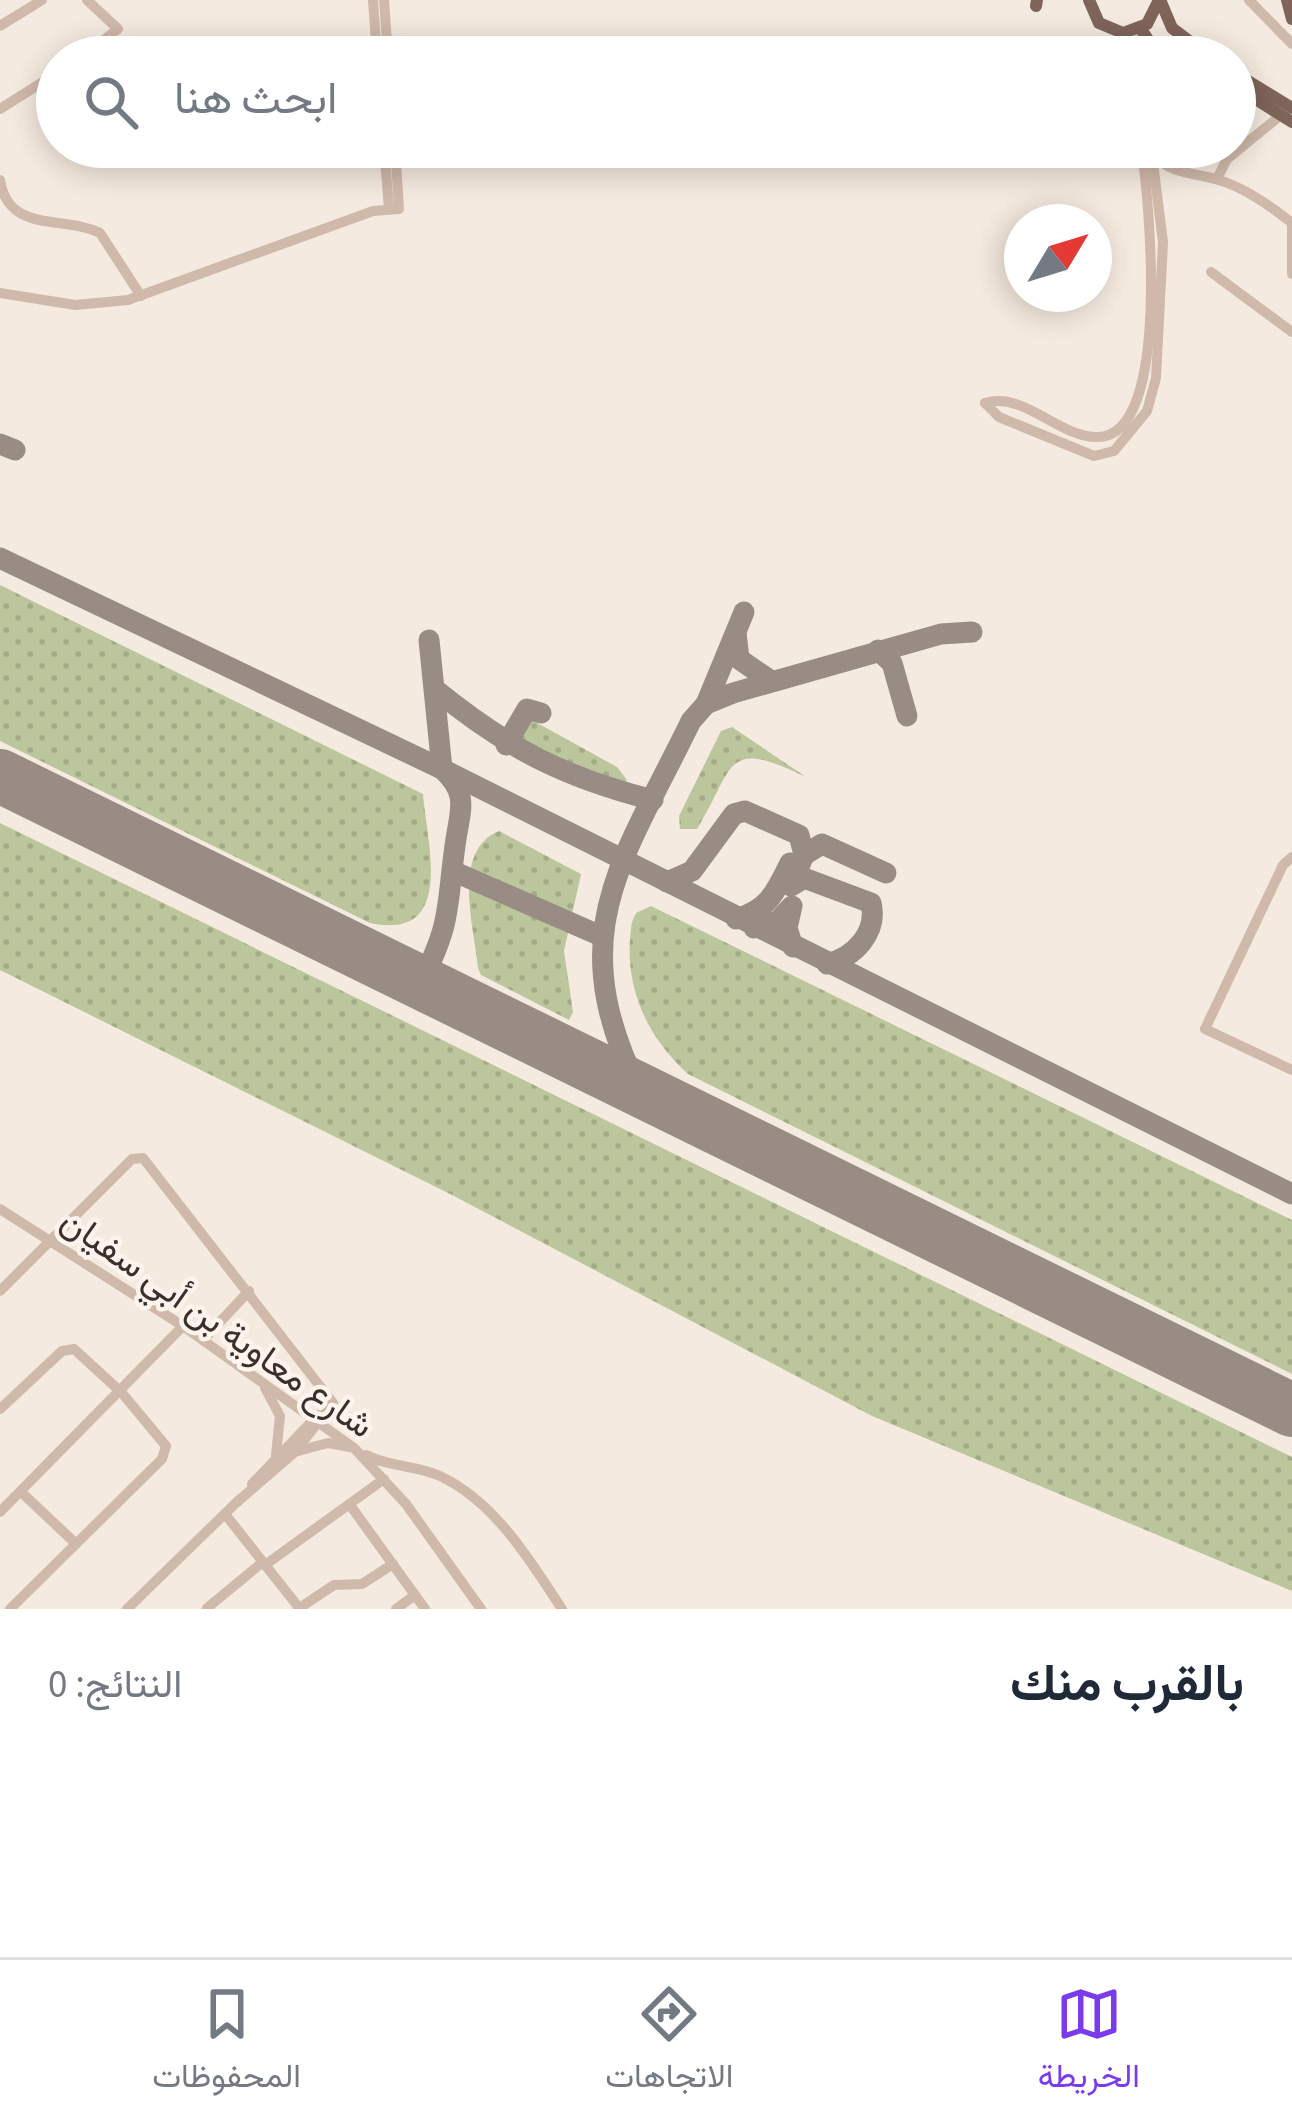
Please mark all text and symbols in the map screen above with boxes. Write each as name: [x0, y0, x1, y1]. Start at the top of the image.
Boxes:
search box: [36, 36, 1256, 168]
text: ابحث هنا: [174, 67, 337, 131]
icon: search: [78, 69, 144, 135]
north arrow: [1004, 204, 1112, 312]
street label: شارع معاوية بن أبي سفيان: [49, 1196, 384, 1453]
text: بالقرب منك: [1010, 1648, 1244, 1720]
text: النتائج: 0: [48, 1657, 182, 1713]
tab: المحفوظات: [152, 1981, 301, 2105]
tab: الاتجاهات: [605, 1981, 733, 2105]
tab: الخريطة: [1038, 1981, 1140, 2105]

